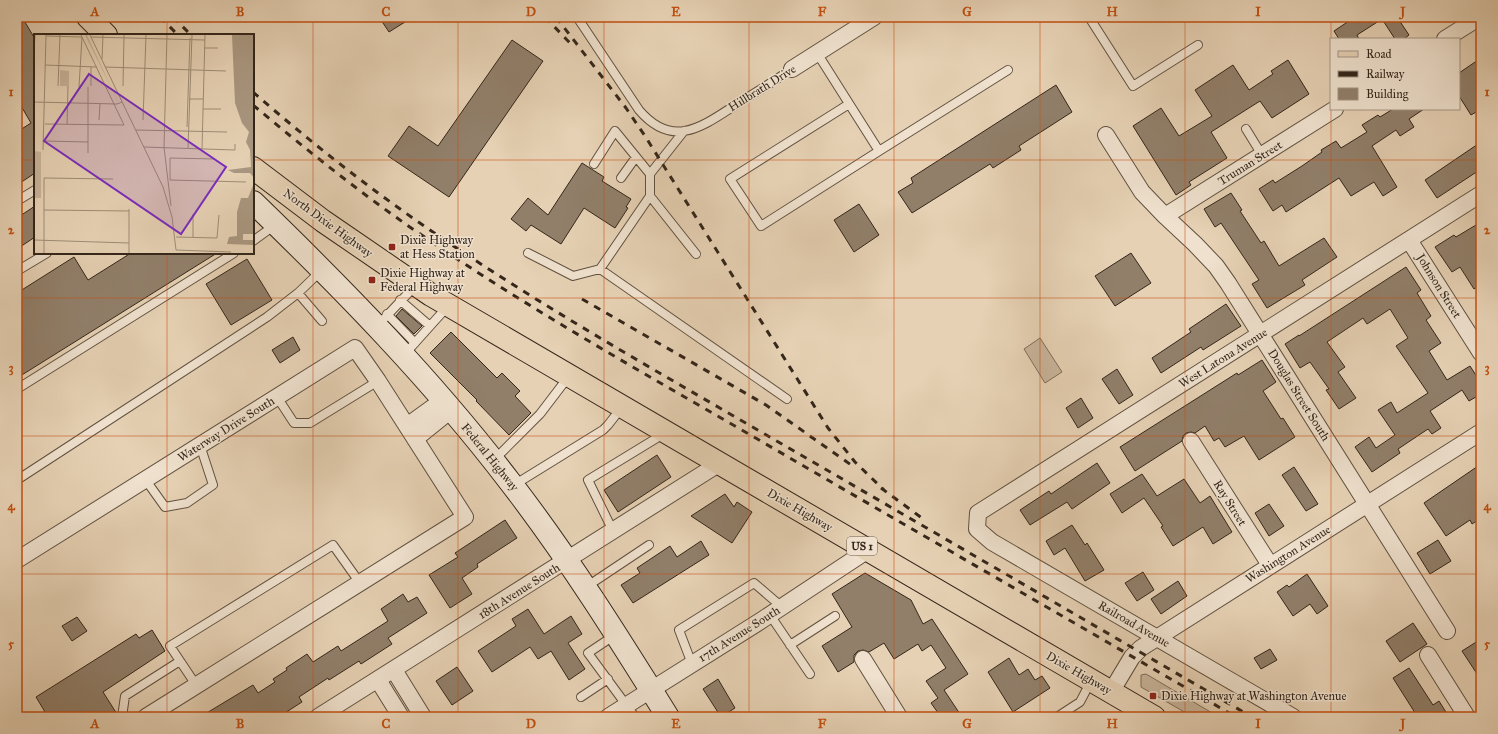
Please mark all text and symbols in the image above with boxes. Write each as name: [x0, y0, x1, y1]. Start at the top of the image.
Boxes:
text: A: [90, 4, 100, 20]
text: B: [236, 4, 245, 20]
text: C: [382, 4, 391, 20]
text: D: [526, 4, 536, 20]
text: E: [671, 4, 681, 20]
text: F: [818, 4, 827, 20]
text: G: [962, 4, 972, 20]
text: H: [1106, 4, 1118, 20]
text: I: [1255, 4, 1261, 20]
text: J: [1398, 4, 1406, 20]
inset map: [34, 34, 254, 254]
legend: [1330, 38, 1460, 110]
text: Road: [1366, 47, 1392, 61]
street label: Hillbrath Drive: [726, 62, 798, 114]
text: Railway: [1366, 67, 1405, 81]
text: 1: [8, 84, 14, 100]
text: 1: [1484, 84, 1490, 100]
text: Building: [1366, 87, 1409, 102]
street label: Truman Street: [1215, 137, 1285, 188]
street label: North Dixie Highway: [280, 186, 376, 261]
text: 2: [8, 222, 15, 238]
text: 2: [1484, 222, 1491, 238]
place label: Dixie Highway at Hess Station: [400, 233, 475, 261]
marker: Dixie Highway at Hess Station: [387, 242, 397, 252]
street label: Johnson Street: [1412, 250, 1465, 322]
place label: Dixie Highway at Federal Highway: [380, 266, 466, 295]
marker: Dixie Highway at Federal Highway: [367, 275, 377, 285]
street label: West Latona Avenue: [1176, 325, 1270, 391]
street label: Douglas Street South: [1264, 347, 1333, 444]
text: 3: [8, 360, 14, 376]
text: 3: [1484, 360, 1490, 376]
street label: Waterway Drive South: [175, 393, 277, 464]
street label: Federal Highway: [458, 420, 522, 495]
street label: Ray Street: [1210, 477, 1250, 529]
street label: Dixie Highway: [764, 486, 835, 535]
text: 4: [7, 498, 15, 514]
text: 4: [1483, 498, 1491, 514]
street label: Washington Avenue: [1243, 522, 1334, 587]
road number: US 1: [847, 537, 877, 555]
street label: 18th Avenue South: [476, 560, 563, 622]
street label: Railroad Avenue: [1096, 598, 1172, 650]
street label: 17th Avenue South: [696, 603, 783, 665]
text: 5: [8, 636, 15, 652]
text: 5: [1484, 636, 1491, 652]
street label: Dixie Highway: [1043, 649, 1114, 698]
place label: Dixie Highway at Washington Avenue: [1161, 689, 1346, 704]
marker: Dixie Highway at Washington Avenue: [1148, 691, 1158, 701]
text: A: [90, 716, 100, 732]
text: B: [236, 716, 245, 732]
text: C: [382, 716, 391, 732]
text: D: [526, 716, 536, 732]
text: E: [671, 716, 681, 732]
text: F: [818, 716, 827, 732]
text: G: [962, 716, 972, 732]
text: H: [1106, 716, 1118, 732]
text: I: [1255, 716, 1261, 732]
text: J: [1398, 716, 1406, 732]

